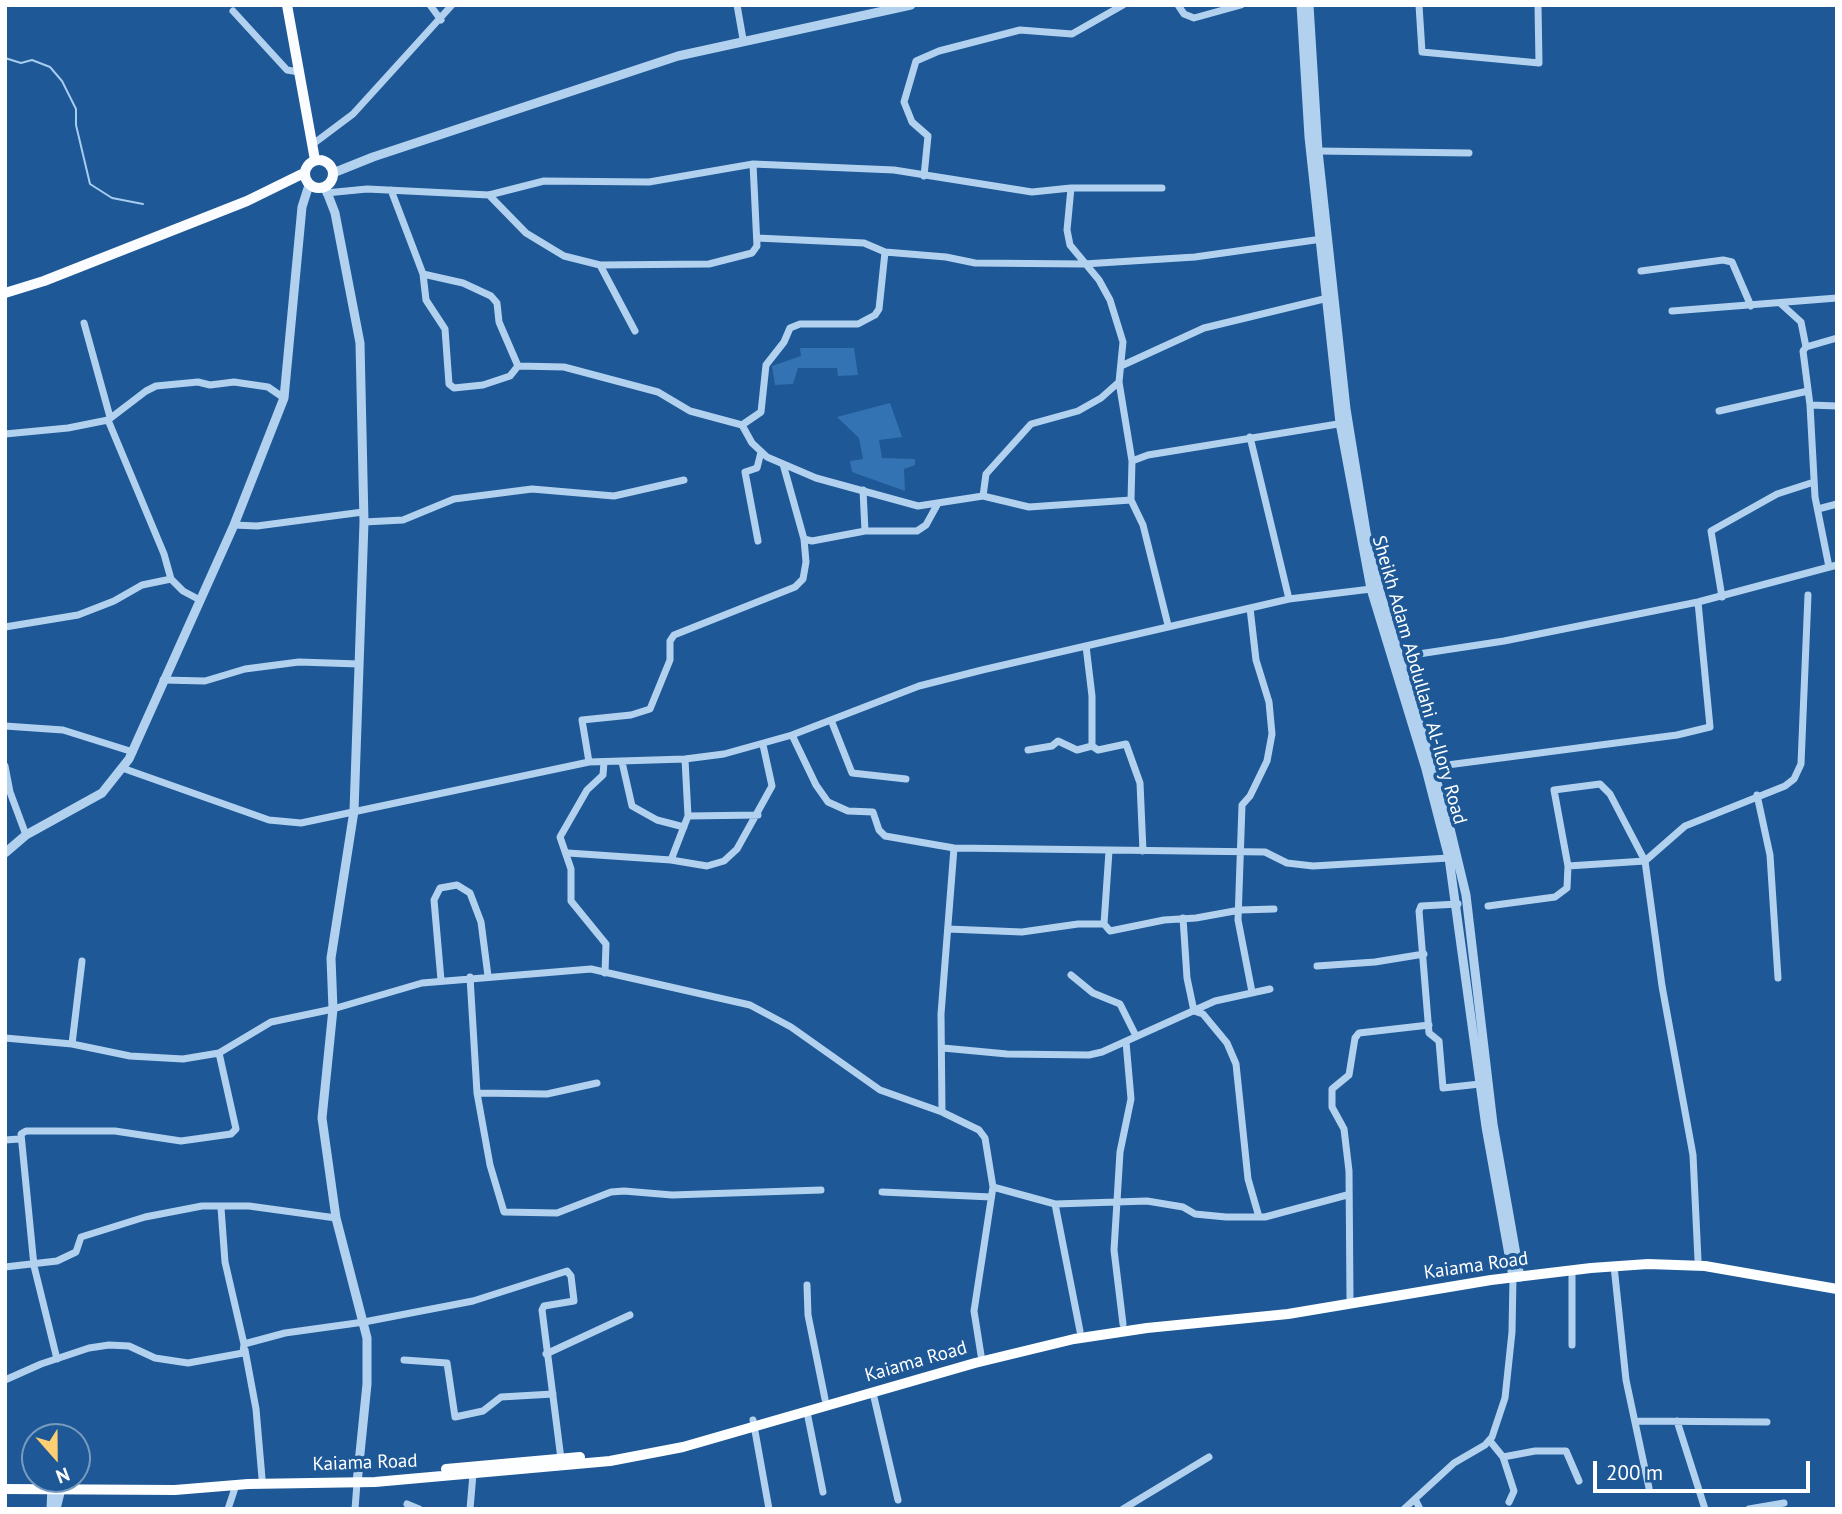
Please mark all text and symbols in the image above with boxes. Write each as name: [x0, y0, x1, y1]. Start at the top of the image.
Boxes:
street label: Sheikh Adam Abdullahi Al-Ilory Road: [1367, 533, 1471, 827]
street label: Kaiama Road: [1422, 1247, 1530, 1285]
street label: Kaiama Road: [862, 1337, 970, 1387]
north arrow: [21, 1423, 91, 1493]
scale bar: [1597, 1448, 1814, 1492]
street label: Kaiama Road: [312, 1450, 418, 1476]
text: 200 m: [1606, 1459, 1663, 1486]
text: N: [53, 1462, 73, 1489]

